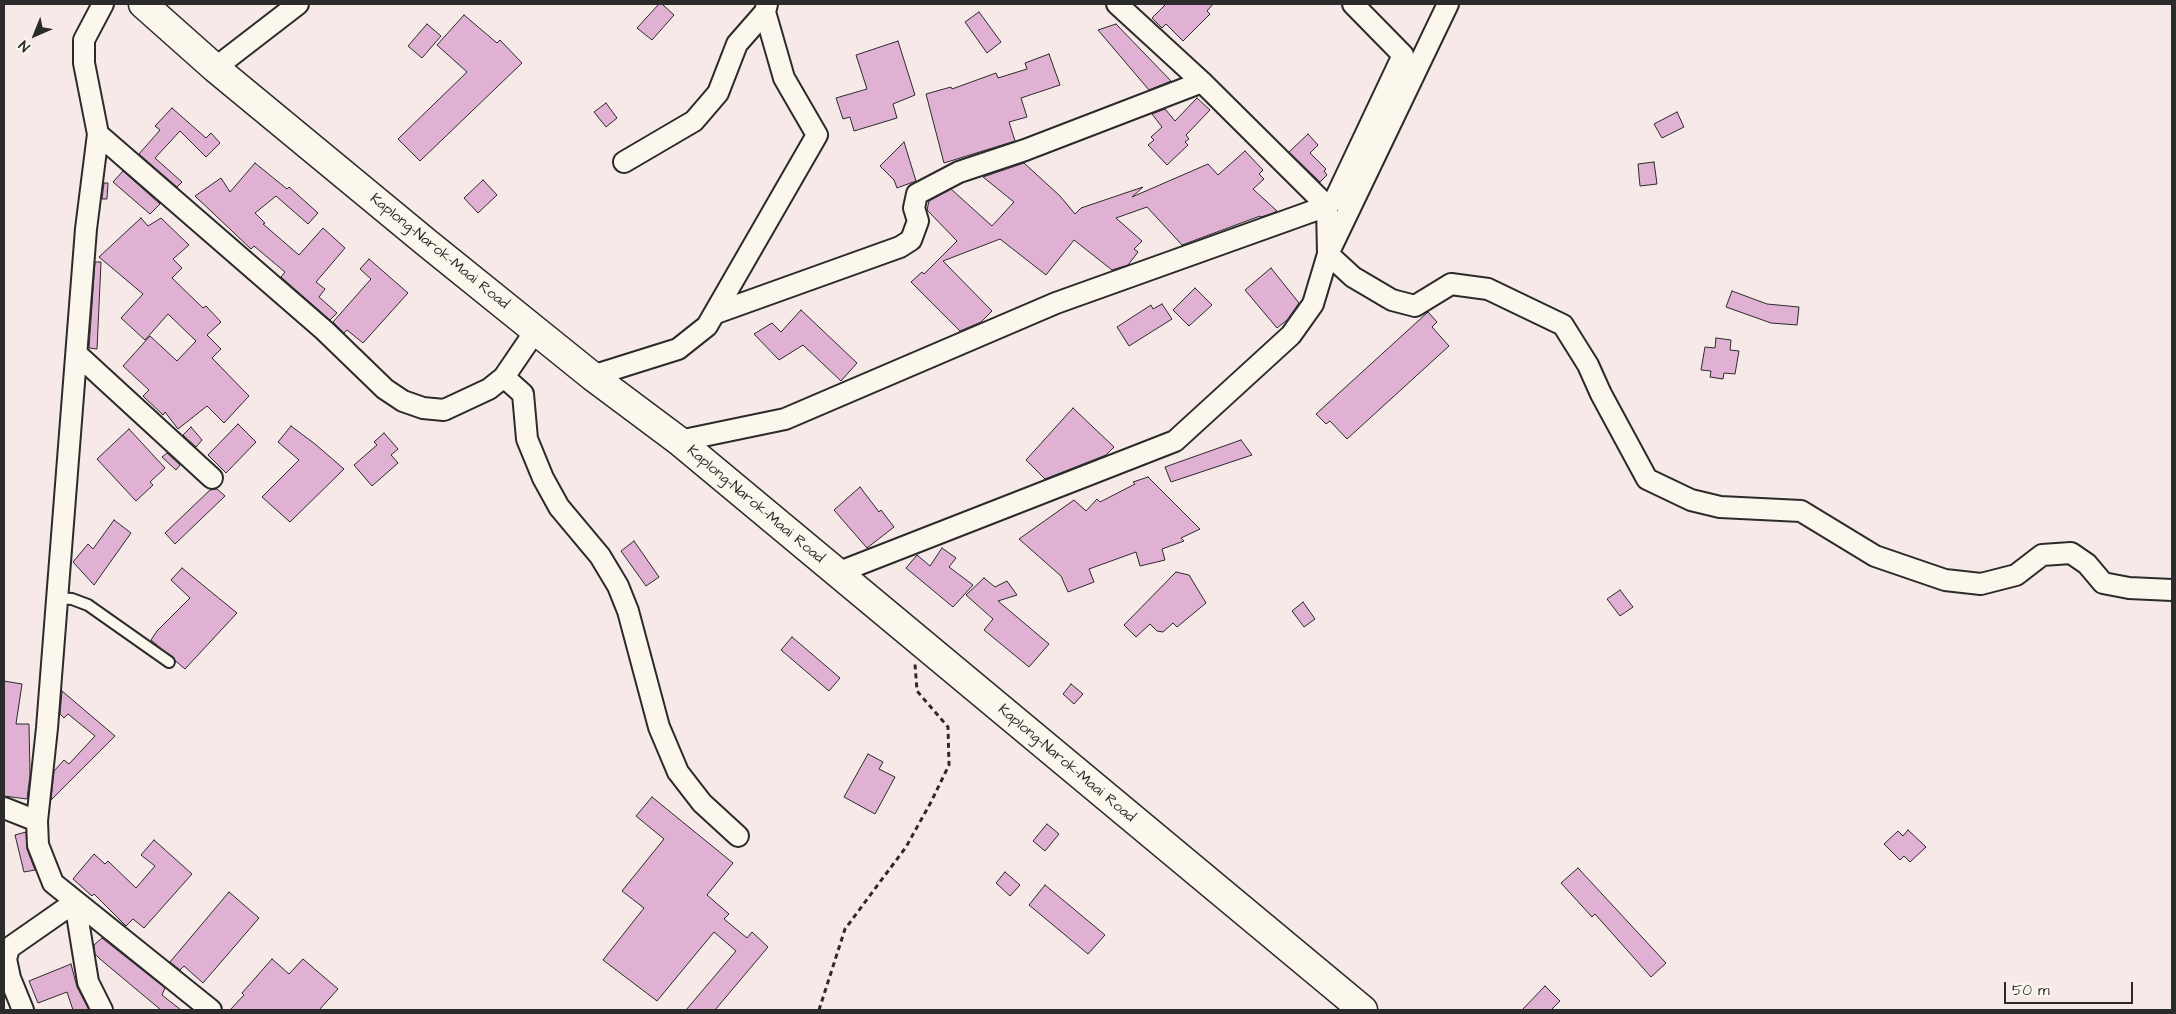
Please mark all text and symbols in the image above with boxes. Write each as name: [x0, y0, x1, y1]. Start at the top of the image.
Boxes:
north arrow: [10, 10, 60, 60]
text: N: [14, 36, 35, 56]
street label: Kaplong-Narok-Maai Road: [366, 190, 512, 314]
street label: Kaplong-Narok-Maai Road: [683, 442, 827, 568]
street label: Kaplong-Narok-Maai Road: [994, 701, 1138, 827]
scale bar: [2006, 972, 2135, 1004]
text: 50 m: [2012, 980, 2050, 1001]

